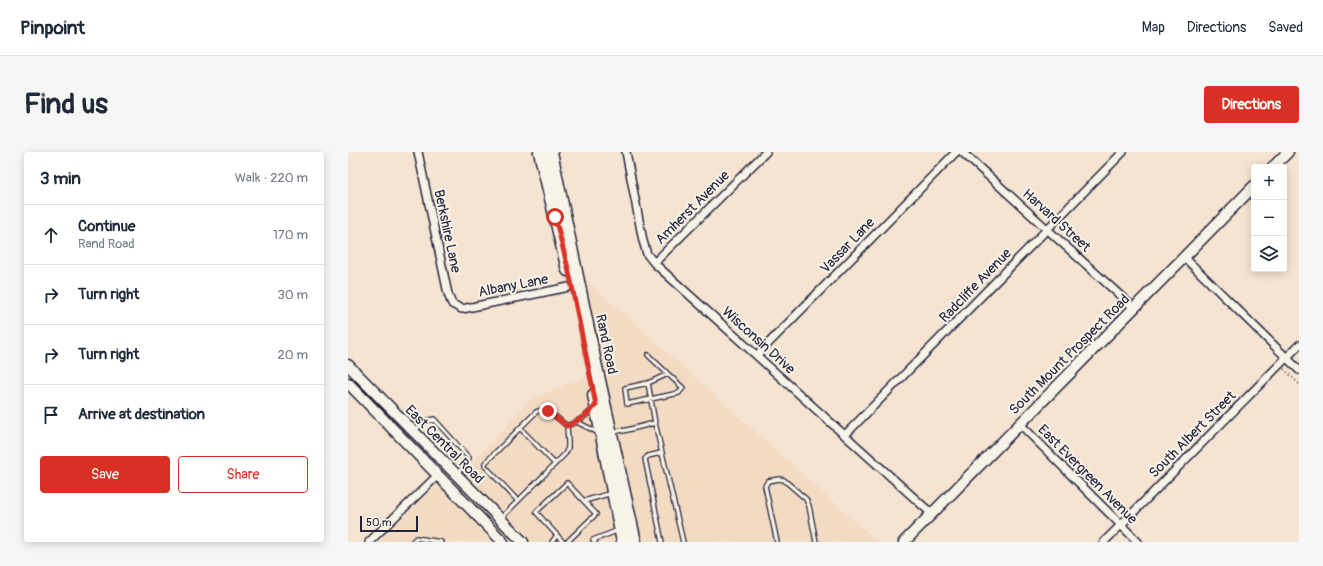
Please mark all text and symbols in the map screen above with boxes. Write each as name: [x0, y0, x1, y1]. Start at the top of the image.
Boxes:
text: Pinpoint: [20, 16, 85, 40]
text: Map: [1142, 19, 1165, 36]
text: Directions: [1187, 19, 1246, 36]
text: Saved: [1268, 19, 1303, 36]
button: Directions: [1204, 86, 1299, 123]
text: Find us: [24, 87, 108, 122]
map controls: [1251, 164, 1287, 272]
button: +: [1251, 164, 1287, 200]
street label: Amherst Avenue: [652, 167, 733, 248]
text: 3 min: [40, 168, 81, 189]
text: Walk · 220 m: [235, 170, 308, 186]
street label: Harvard Street: [1019, 185, 1094, 256]
street label: Berkshire Lane: [430, 188, 465, 274]
button: −: [1251, 200, 1287, 236]
route start: [546, 208, 564, 226]
street label: Vassar Lane: [817, 214, 878, 277]
text: Continue: [78, 217, 136, 236]
icon: ahead: [40, 224, 62, 246]
text: 170 m: [273, 227, 308, 243]
text: Rand Road: [78, 236, 135, 252]
button: layers: [1251, 236, 1287, 272]
street label: Radcliffe Avenue: [936, 245, 1015, 326]
street label: Albany Lane: [477, 270, 550, 301]
icon: right: [40, 284, 62, 306]
text: Turn right: [78, 285, 139, 304]
text: 30 m: [278, 287, 308, 303]
street label: South Mount Prospect Road: [1006, 291, 1133, 418]
street label: Wisconsin Drive: [719, 303, 799, 378]
street label: Rand Road: [592, 312, 621, 376]
icon: right: [40, 344, 62, 366]
text: Turn right: [78, 345, 139, 364]
text: 20 m: [277, 347, 308, 363]
street label: South Albert Street: [1145, 387, 1240, 481]
street label: East Central Road: [402, 401, 488, 487]
route end: [539, 402, 557, 420]
icon: arrive: [40, 404, 62, 426]
text: Arrive at destination: [78, 405, 205, 424]
street label: East Evergreen Avenue: [1034, 421, 1141, 528]
button: Save: [40, 456, 170, 493]
button: Share: [178, 456, 308, 493]
scale bar: [360, 514, 418, 533]
text: 50 m: [366, 516, 392, 529]

